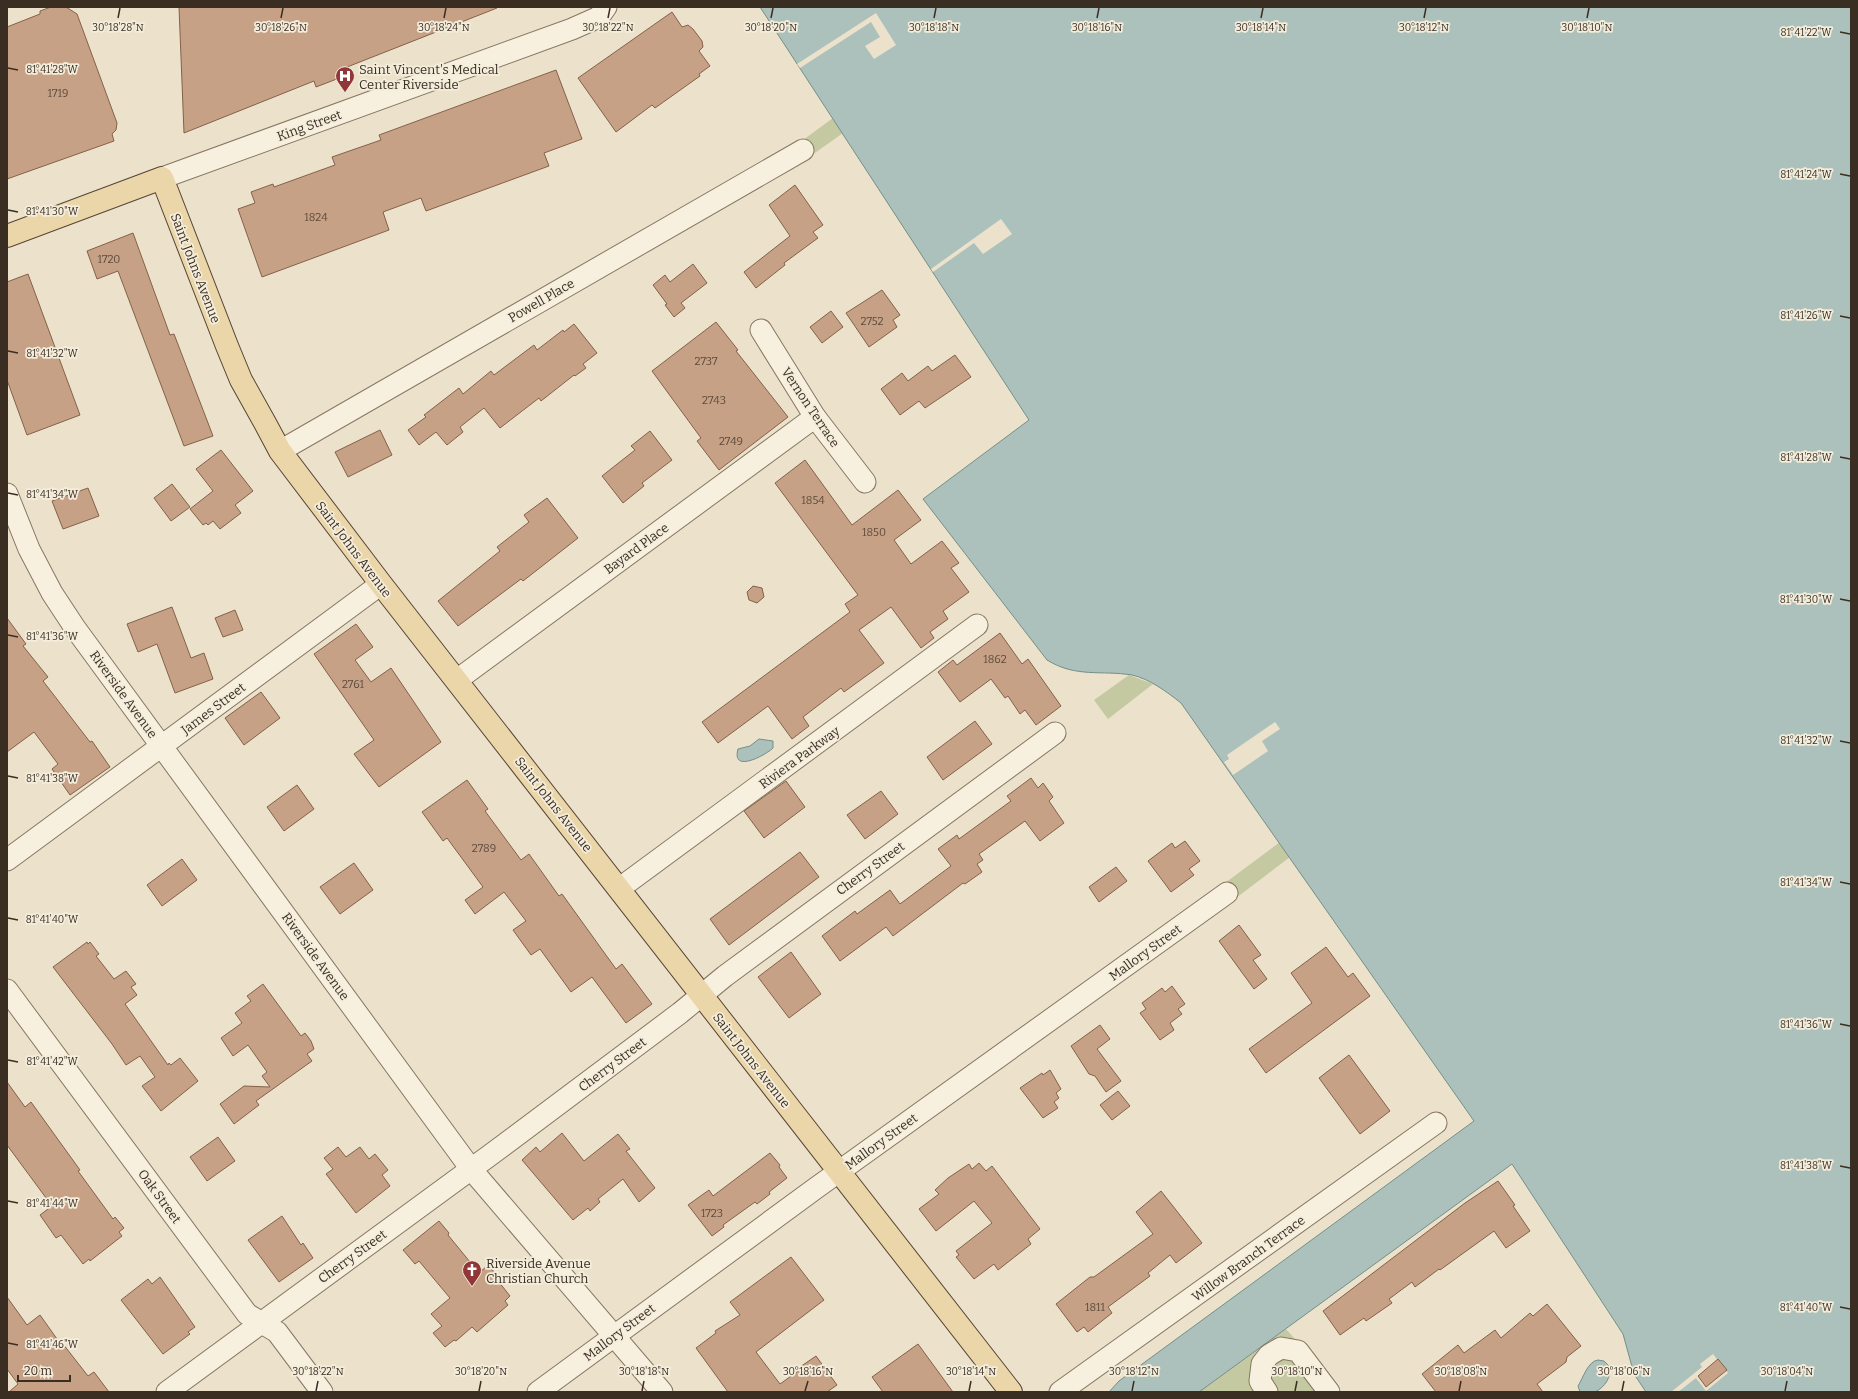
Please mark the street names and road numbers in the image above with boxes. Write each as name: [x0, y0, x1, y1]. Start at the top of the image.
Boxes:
street label: King Street: [275, 107, 344, 144]
street label: Saint Johns Avenue: [168, 211, 223, 325]
street label: Powell Place: [505, 275, 577, 325]
street label: Vernon Terrace: [778, 365, 843, 450]
street label: Saint Johns Avenue: [313, 498, 395, 600]
street label: Bayard Place: [601, 520, 671, 577]
street label: Riverside Avenue: [87, 648, 160, 741]
street label: James Street: [178, 679, 248, 738]
street label: Riviera Parkway: [756, 723, 843, 792]
street label: Saint Johns Avenue: [512, 754, 595, 855]
street label: Cherry Street: [833, 838, 908, 898]
street label: Riverside Avenue: [279, 910, 352, 1003]
street label: Mallory Street: [1106, 921, 1185, 984]
street label: Saint Johns Avenue: [710, 1010, 793, 1111]
street label: Cherry Street: [575, 1034, 649, 1095]
street label: Mallory Street: [842, 1110, 921, 1173]
street label: Oak Street: [135, 1166, 184, 1226]
street label: Willow Branch Terrace: [1189, 1212, 1308, 1304]
street label: Cherry Street: [315, 1226, 390, 1286]
street label: Mallory Street: [581, 1300, 658, 1364]

